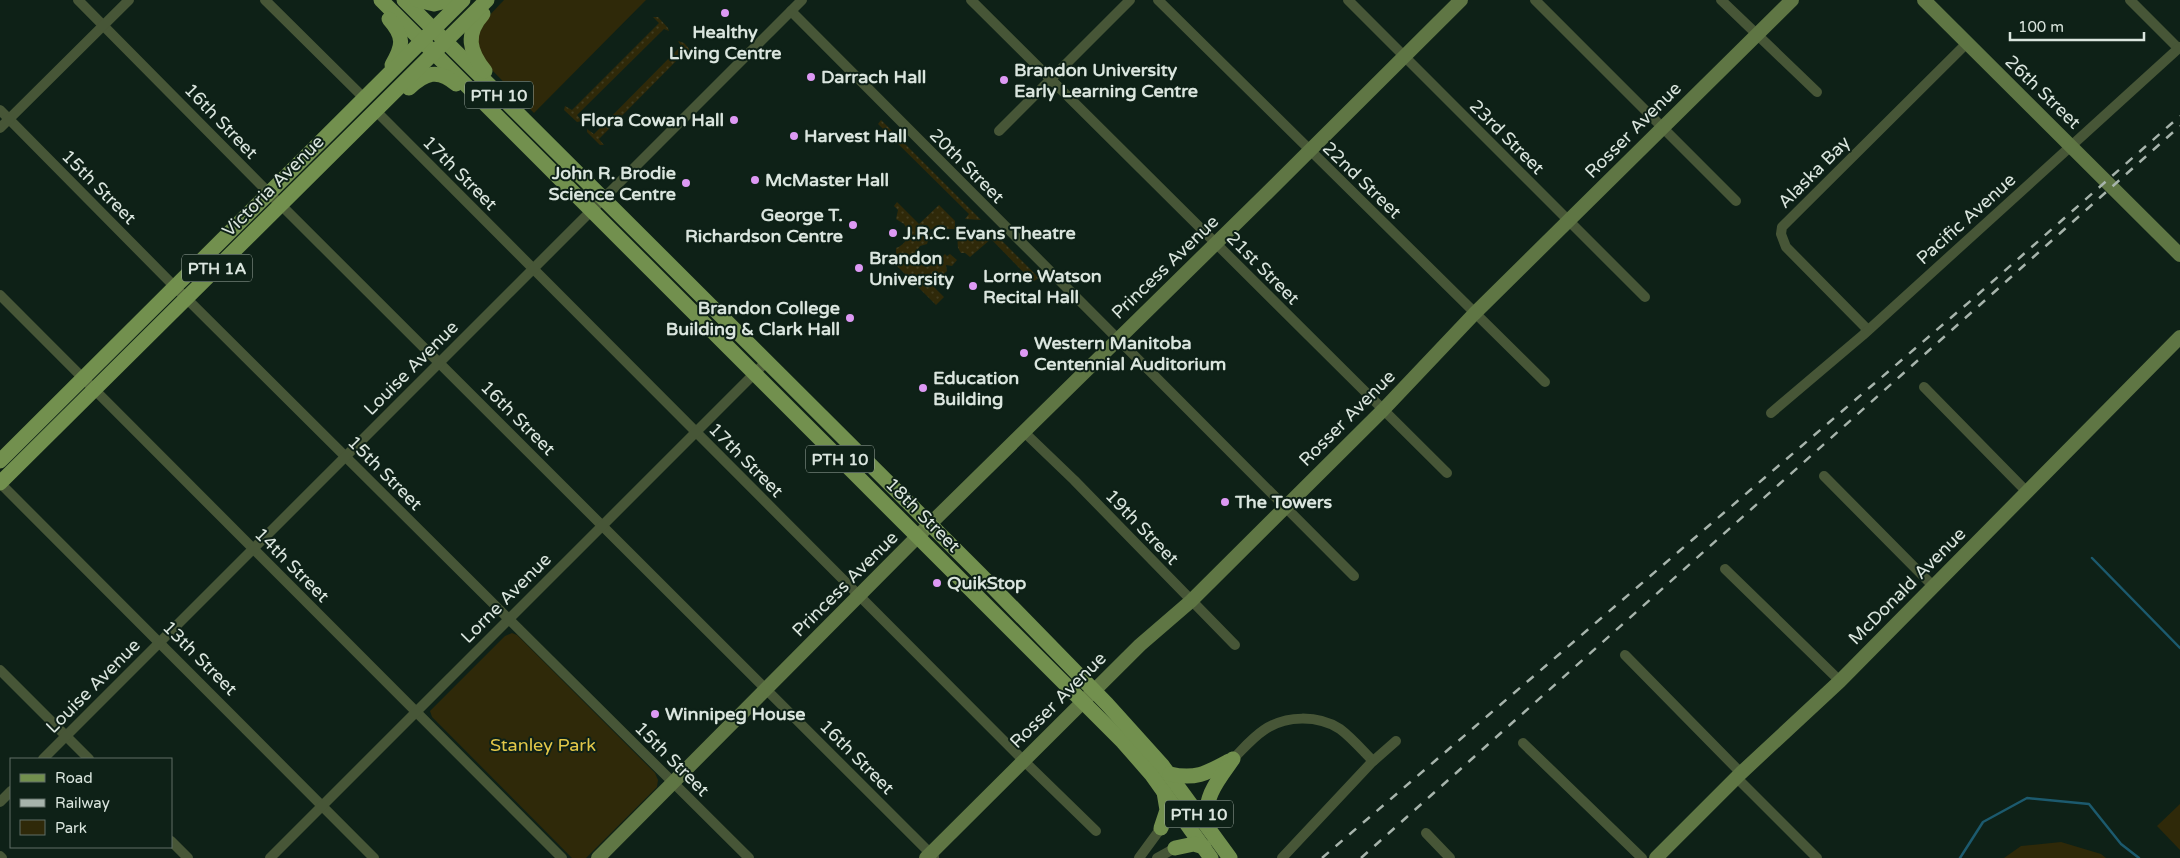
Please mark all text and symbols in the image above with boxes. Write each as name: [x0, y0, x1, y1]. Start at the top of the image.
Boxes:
marker: Healthy Living Centre: [719, 7, 731, 19]
scale bar: [2010, 10, 2144, 42]
text: 100 m: [2018, 18, 2064, 36]
place label: Healthy Living Centre: [669, 21, 781, 64]
street label: 26th Street: [2001, 51, 2085, 134]
place label: Brandon University Early Learning Centre: [1014, 59, 1198, 102]
place label: Darrach Hall: [821, 66, 926, 88]
marker: Darrach Hall: [805, 71, 817, 83]
marker: Brandon University Early Learning Centre: [998, 74, 1010, 86]
street label: Rosser Avenue: [1580, 77, 1686, 183]
street label: 16th Street: [180, 79, 263, 163]
road number: PTH 10: [465, 82, 533, 108]
street label: 23rd Street: [1465, 95, 1549, 179]
place label: Flora Cowan Hall: [580, 109, 724, 131]
marker: Flora Cowan Hall: [728, 114, 740, 126]
street label: 20th Street: [925, 124, 1009, 208]
place label: Harvest Hall: [804, 125, 907, 147]
marker: Harvest Hall: [788, 130, 800, 142]
street label: Victoria Avenue: [218, 131, 328, 241]
street label: 17th Street: [418, 131, 502, 215]
street label: Alaska Bay: [1773, 131, 1855, 213]
street label: 22nd Street: [1318, 137, 1406, 223]
street label: 15th Street: [57, 145, 141, 229]
place label: John R. Brodie Science Centre: [548, 162, 676, 205]
place label: McMaster Hall: [765, 169, 889, 191]
street label: Pacific Avenue: [1912, 169, 2020, 269]
marker: McMaster Hall: [749, 174, 761, 186]
marker: John R. Brodie Science Centre: [680, 177, 692, 189]
place label: George T. Richardson Centre: [685, 204, 843, 247]
street label: Princess Avenue: [1107, 210, 1223, 324]
marker: George T. Richardson Centre: [847, 219, 859, 231]
place label: J.R.C. Evans Theatre: [902, 222, 1076, 244]
marker: J.R.C. Evans Theatre: [887, 227, 899, 239]
street label: 21st Street: [1222, 227, 1304, 309]
place label: Brandon University: [869, 247, 954, 290]
road number: PTH 1A: [182, 254, 252, 282]
marker: Brandon University: [853, 262, 865, 274]
place label: Lorne Watson Recital Hall: [983, 265, 1102, 308]
marker: Lorne Watson Recital Hall: [967, 280, 979, 292]
place label: Brandon College Building & Clark Hall: [666, 297, 840, 340]
marker: Brandon College Building & Clark Hall: [844, 312, 856, 324]
street label: Louise Avenue: [359, 316, 463, 420]
place label: Western Manitoba Centennial Auditorium: [1034, 332, 1226, 375]
marker: Western Manitoba Centennial Auditorium: [1018, 347, 1030, 359]
street label: Rosser Avenue: [1294, 365, 1400, 471]
place label: Education Building: [933, 367, 1019, 410]
street label: 16th Street: [476, 376, 560, 460]
marker: Education Building: [917, 382, 929, 394]
street label: 17th Street: [704, 418, 788, 502]
street label: 15th Street: [343, 431, 427, 515]
road number: PTH 10: [806, 446, 874, 472]
street label: 18th Street: [881, 473, 965, 557]
street label: 19th Street: [1101, 485, 1184, 569]
place label: The Towers: [1234, 491, 1333, 513]
marker: The Towers: [1219, 496, 1231, 508]
street label: 14th Street: [250, 523, 334, 607]
street label: McDonald Avenue: [1844, 523, 1970, 649]
street label: Princess Avenue: [788, 527, 902, 641]
street label: Lorne Avenue: [456, 548, 556, 648]
place label: QuikStop: [947, 572, 1026, 594]
marker: QuikStop: [931, 577, 943, 589]
street label: 13th Street: [158, 616, 242, 700]
street label: Louise Avenue: [41, 634, 145, 738]
street label: Rosser Avenue: [1005, 647, 1111, 753]
place label: Winnipeg House: [665, 703, 806, 725]
marker: Winnipeg House: [649, 708, 661, 720]
street label: 16th Street: [815, 715, 899, 799]
street label: 15th Street: [630, 717, 714, 801]
park label: Stanley Park: [490, 734, 596, 756]
legend: [10, 758, 172, 848]
text: Road: [55, 769, 93, 787]
text: Railway: [55, 794, 110, 812]
road number: PTH 10: [1165, 801, 1233, 828]
text: Park: [55, 819, 87, 837]

